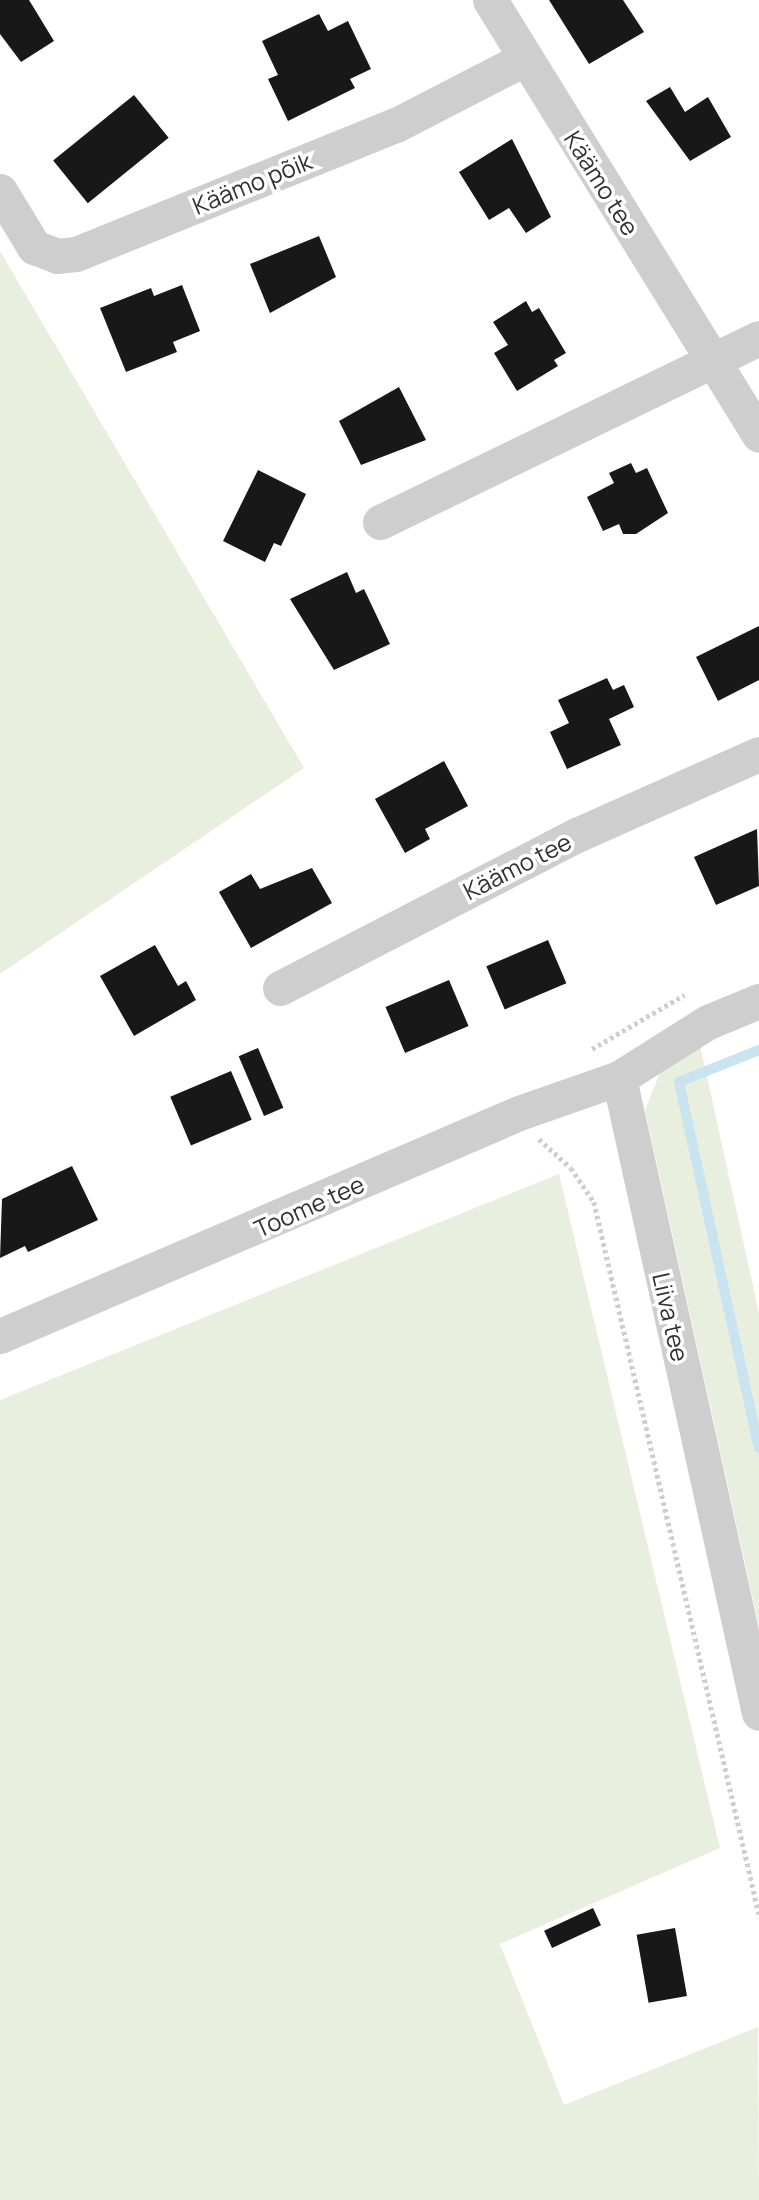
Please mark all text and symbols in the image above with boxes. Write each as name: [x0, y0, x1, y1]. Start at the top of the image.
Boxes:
street label: Käämo tee: [559, 126, 645, 240]
street label: Käämo põik: [188, 146, 316, 220]
street label: Käämo tee: [458, 827, 576, 905]
street label: Toome tee: [250, 1169, 368, 1243]
street label: Liiva tee: [647, 1270, 695, 1364]

